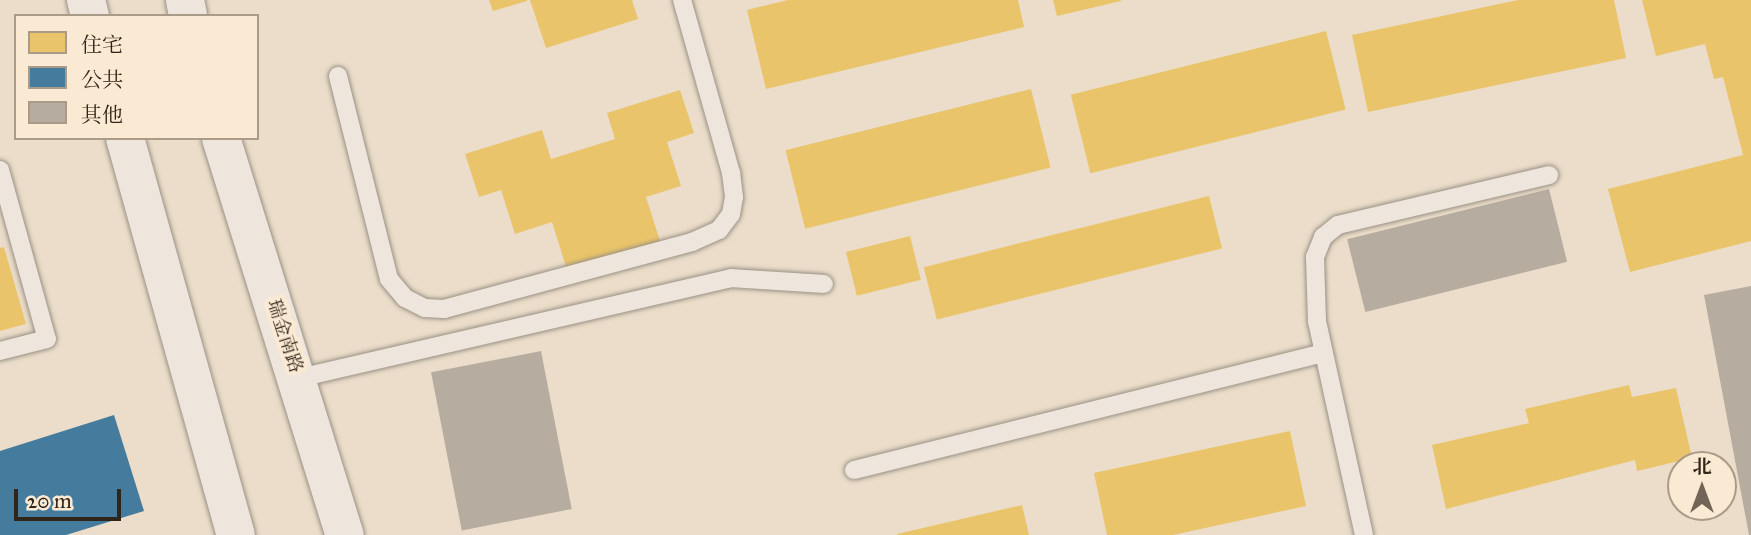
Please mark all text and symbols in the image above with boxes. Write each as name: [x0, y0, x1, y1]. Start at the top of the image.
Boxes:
legend: [14, 14, 259, 140]
text: 住宅: [81, 32, 123, 58]
text: 公共: [81, 67, 123, 93]
text: 其他: [81, 102, 123, 128]
street label: 瑞金南路: [262, 296, 308, 376]
north arrow: [1667, 451, 1737, 521]
text: 北: [1692, 455, 1712, 478]
scale bar: [18, 476, 124, 520]
text: 20 m: [27, 488, 72, 514]

